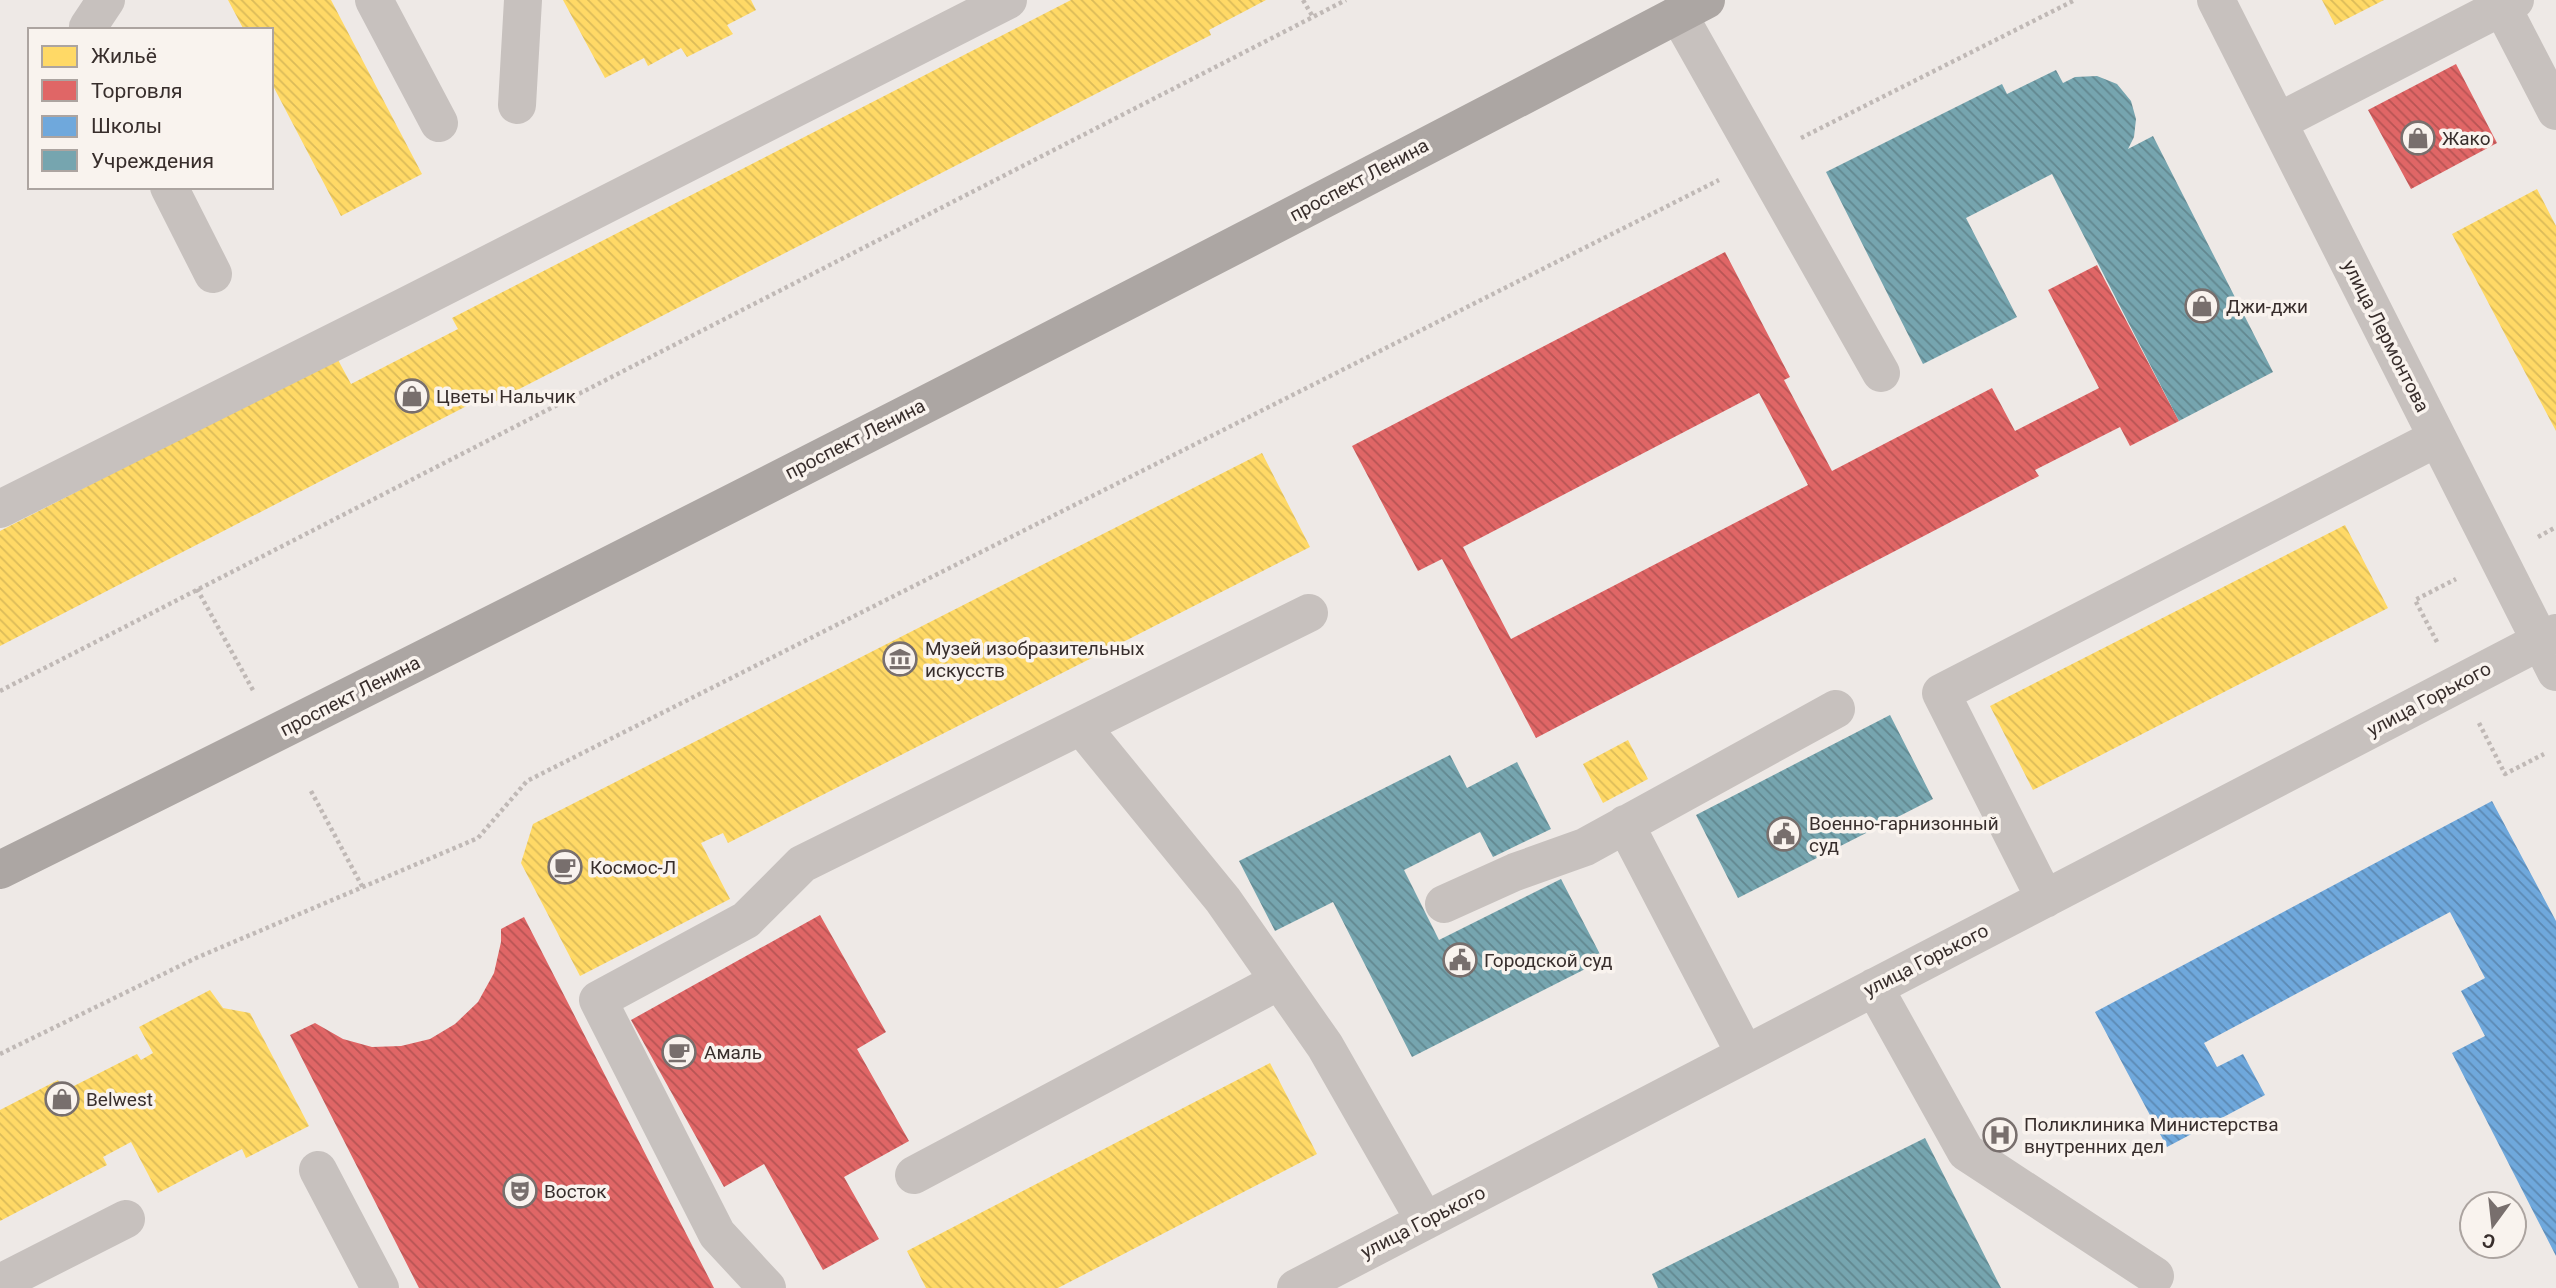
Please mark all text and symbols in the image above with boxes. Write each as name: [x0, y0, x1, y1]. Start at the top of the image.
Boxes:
legend: [28, 28, 273, 189]
text: Жильё: [91, 44, 157, 68]
text: Торговля: [91, 79, 183, 103]
text: Школы: [91, 114, 162, 138]
shop icon: Жако: [2399, 119, 2437, 157]
place label: Жако: [2442, 127, 2491, 150]
street label: проспект Ленина: [1285, 134, 1433, 226]
text: Учреждения: [91, 149, 214, 173]
street label: улица Лермонтова: [2338, 256, 2434, 416]
shop icon: Джи-джи: [2183, 287, 2221, 325]
place label: Джи-джи: [2226, 295, 2308, 318]
shop icon: Цветы Нальчик: [393, 377, 431, 415]
place label: Цветы Нальчик: [436, 385, 576, 408]
street label: проспект Ленина: [781, 394, 929, 484]
place label: Музей изобразительных искусств: [925, 637, 1145, 682]
museum icon: Музей изобразительных искусств: [881, 640, 919, 678]
street label: проспект Ленина: [276, 651, 424, 741]
street label: улица Горького: [2363, 657, 2495, 741]
place label: Военно-гарнизонный суд: [1809, 812, 1999, 857]
public building icon: Военно-гарнизонный суд: [1765, 815, 1803, 853]
cafe icon: Космос-Л: [546, 848, 584, 886]
place label: Космос-Л: [590, 856, 676, 879]
street label: улица Горького: [1860, 919, 1992, 1001]
public building icon: Городской суд: [1441, 941, 1479, 979]
place label: Городской суд: [1484, 949, 1612, 972]
cafe icon: Амаль: [660, 1033, 698, 1071]
place label: Амаль: [704, 1041, 762, 1064]
shop icon: Belwest: [43, 1080, 81, 1118]
place label: Belwest: [86, 1088, 153, 1111]
place label: Поликлиника Министерства внутренних дел: [2024, 1113, 2279, 1158]
hospital icon: Поликлиника Министерства внутренних дел: [1981, 1116, 2019, 1154]
theatre icon: Восток: [501, 1172, 539, 1210]
place label: Восток: [544, 1180, 607, 1203]
street label: улица Горького: [1357, 1181, 1489, 1263]
north arrow: [2458, 1190, 2528, 1260]
text: С: [2480, 1228, 2498, 1254]

